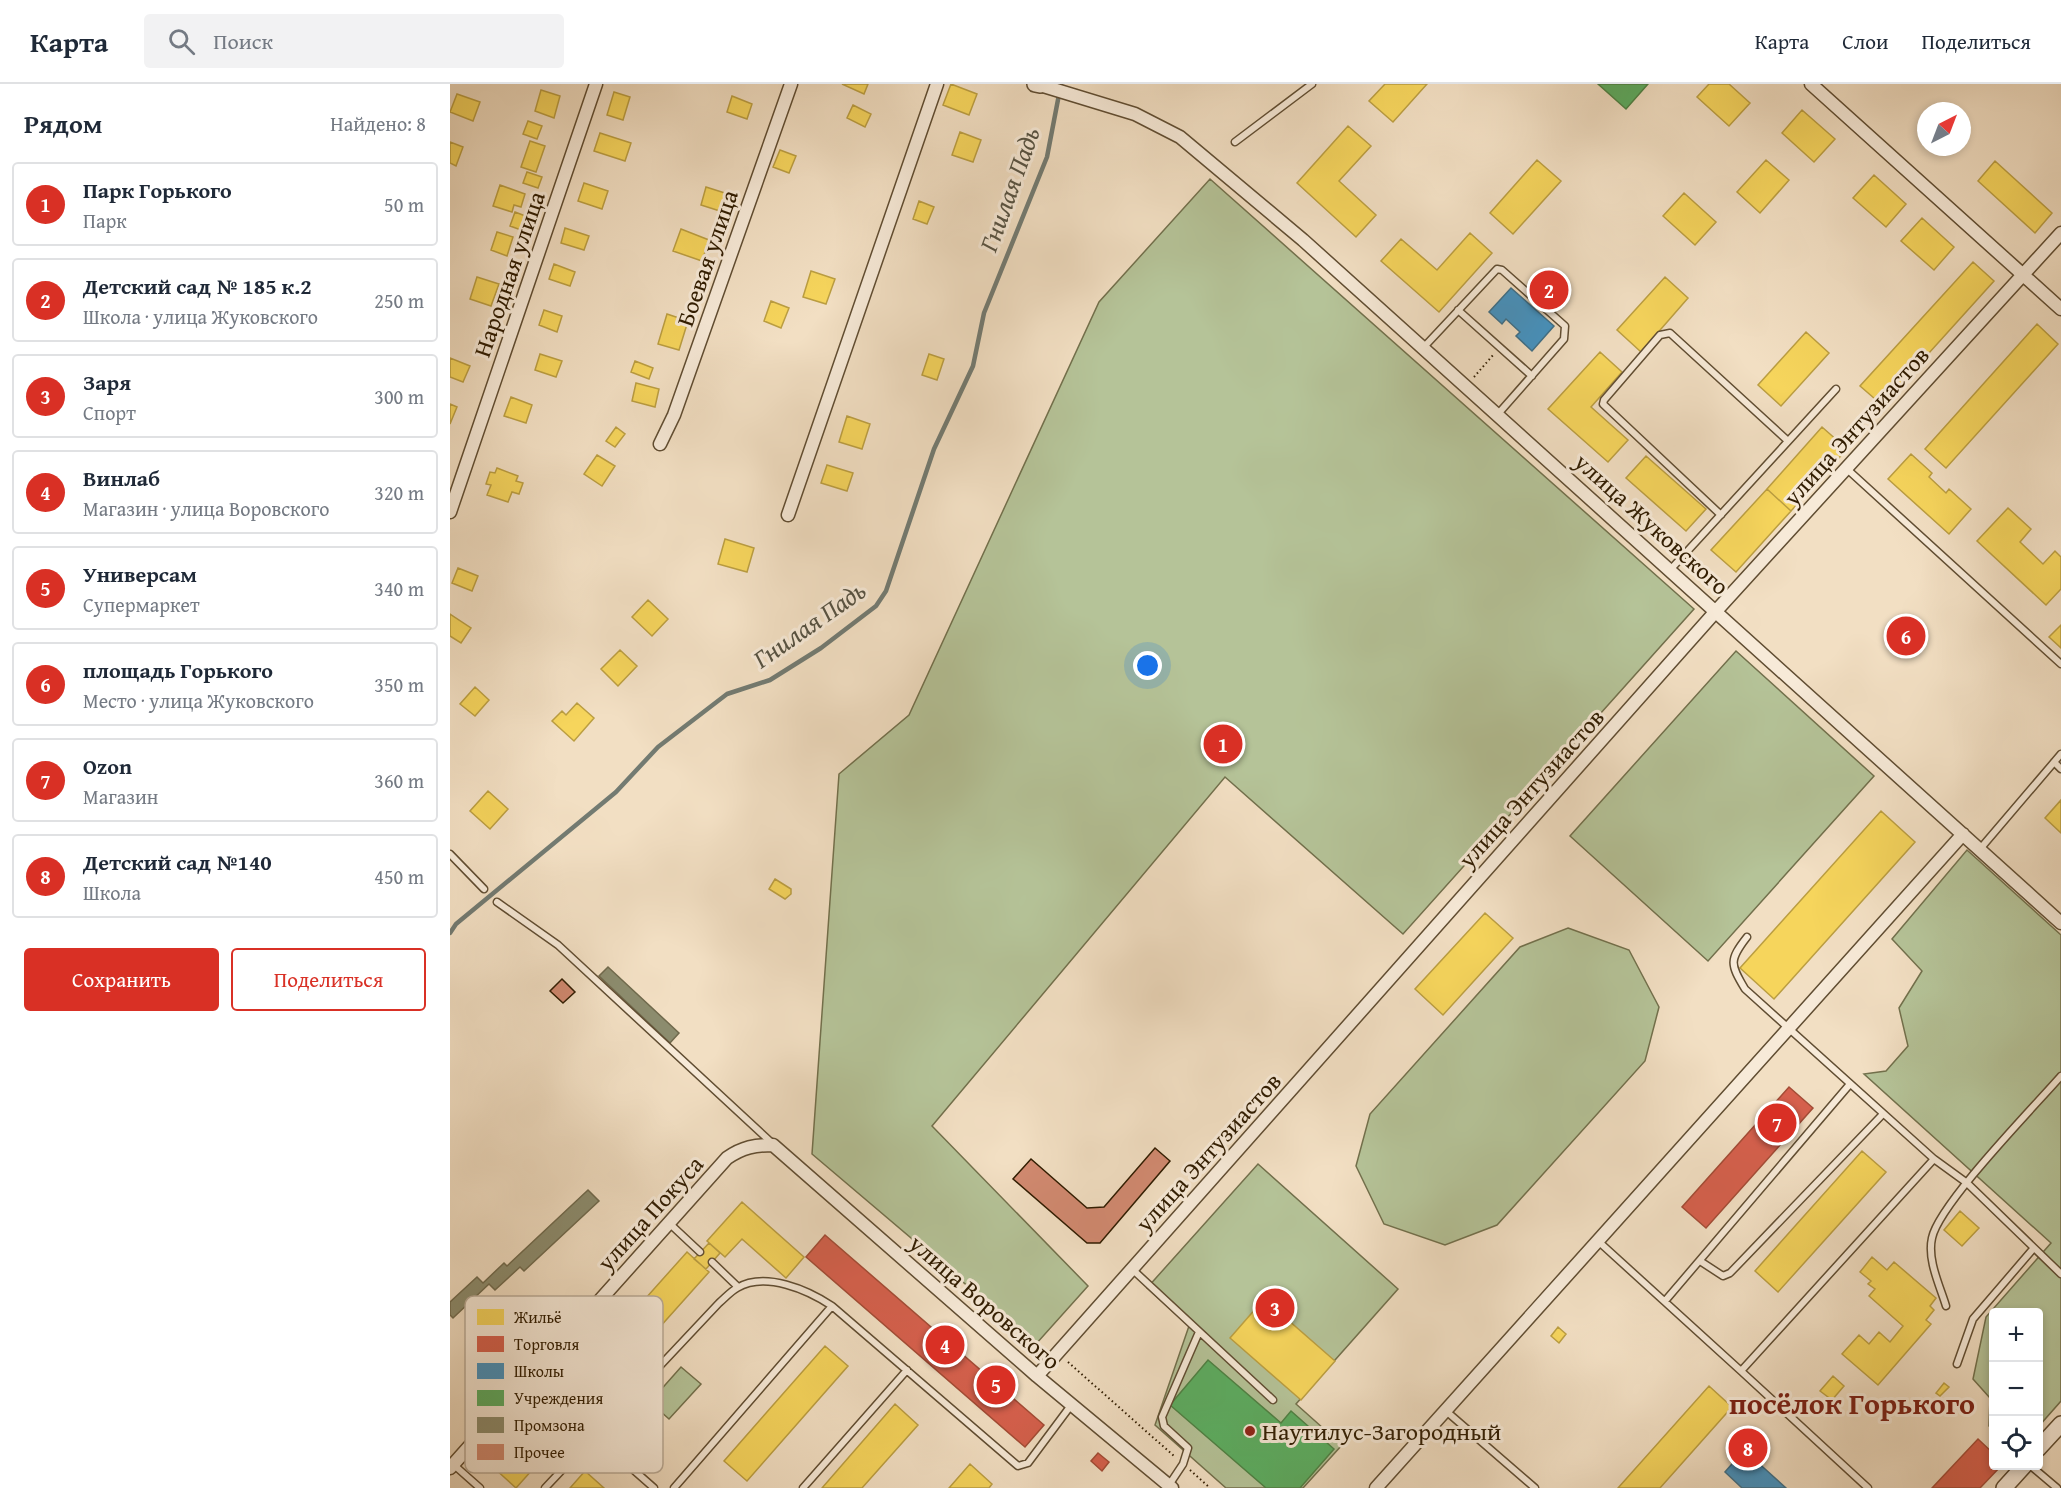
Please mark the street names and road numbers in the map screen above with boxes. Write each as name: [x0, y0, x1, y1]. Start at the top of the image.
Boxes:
street label: Боевая улица: [667, 184, 747, 331]
street label: Народная улица: [464, 186, 554, 362]
street label: улица Энтузиастов: [1774, 339, 1937, 514]
street label: улица Жуковского: [1566, 444, 1737, 603]
street label: улица Энтузиастов: [1449, 701, 1612, 876]
street label: улица Энтузиастов: [1126, 1065, 1289, 1240]
street label: улица Покуса: [588, 1147, 712, 1279]
street label: улица Воровского: [901, 1226, 1068, 1378]

